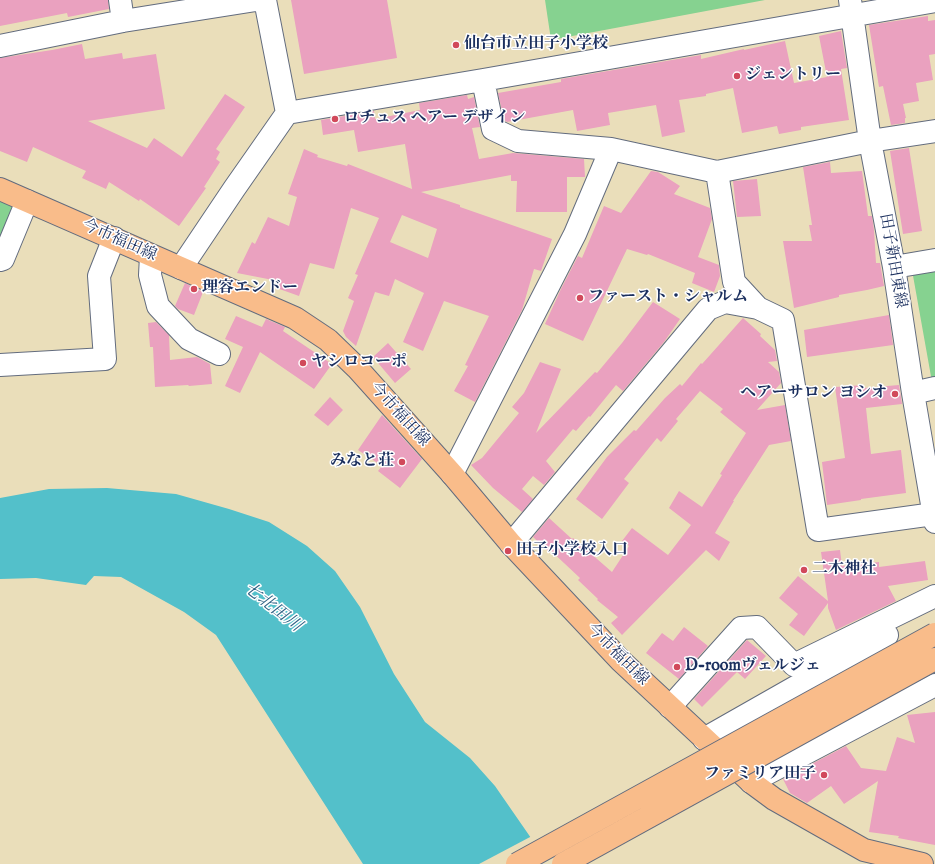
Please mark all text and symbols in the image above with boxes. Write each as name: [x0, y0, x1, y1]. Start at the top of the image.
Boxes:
place label: 仙台市立田子小学校: [464, 35, 608, 55]
marker: 仙台市立田子小学校: [451, 40, 461, 50]
place label: ジェントリー: [745, 66, 841, 86]
marker: ジェントリー: [732, 71, 742, 81]
place label: ロチュス ヘアー デザイン: [343, 109, 526, 129]
marker: ロチュス ヘアー デザイン: [330, 114, 340, 124]
street label: 田子新田東線: [874, 212, 910, 310]
street label: 今市福田線: [79, 216, 159, 266]
place label: 理容エンドー: [202, 279, 298, 299]
marker: 理容エンドー: [189, 284, 199, 294]
place label: ファースト・シャルム: [588, 288, 748, 308]
marker: ファースト・シャルム: [575, 293, 585, 303]
place label: ヤシロコーポ: [311, 353, 407, 373]
marker: ヤシロコーポ: [298, 358, 308, 368]
street label: 今市福田線: [365, 379, 433, 451]
place label: ヘアーサロン ヨシオ: [740, 384, 887, 404]
marker: ヘアーサロン ヨシオ: [890, 389, 900, 399]
place label: みなと荘: [330, 452, 394, 472]
marker: みなと荘: [397, 457, 407, 467]
place label: 田子小学校入口: [516, 541, 628, 561]
marker: 田子小学校入口: [503, 546, 513, 556]
place label: 二木神社: [812, 560, 876, 580]
marker: 二木神社: [799, 565, 809, 575]
water label: 七北田川: [239, 579, 305, 637]
street label: 今市福田線: [582, 620, 652, 690]
place label: D-roomヴェルジェ: [685, 657, 821, 677]
marker: D-roomヴェルジェ: [672, 662, 682, 672]
place label: ファミリア田子: [704, 765, 816, 785]
marker: ファミリア田子: [819, 770, 829, 780]

